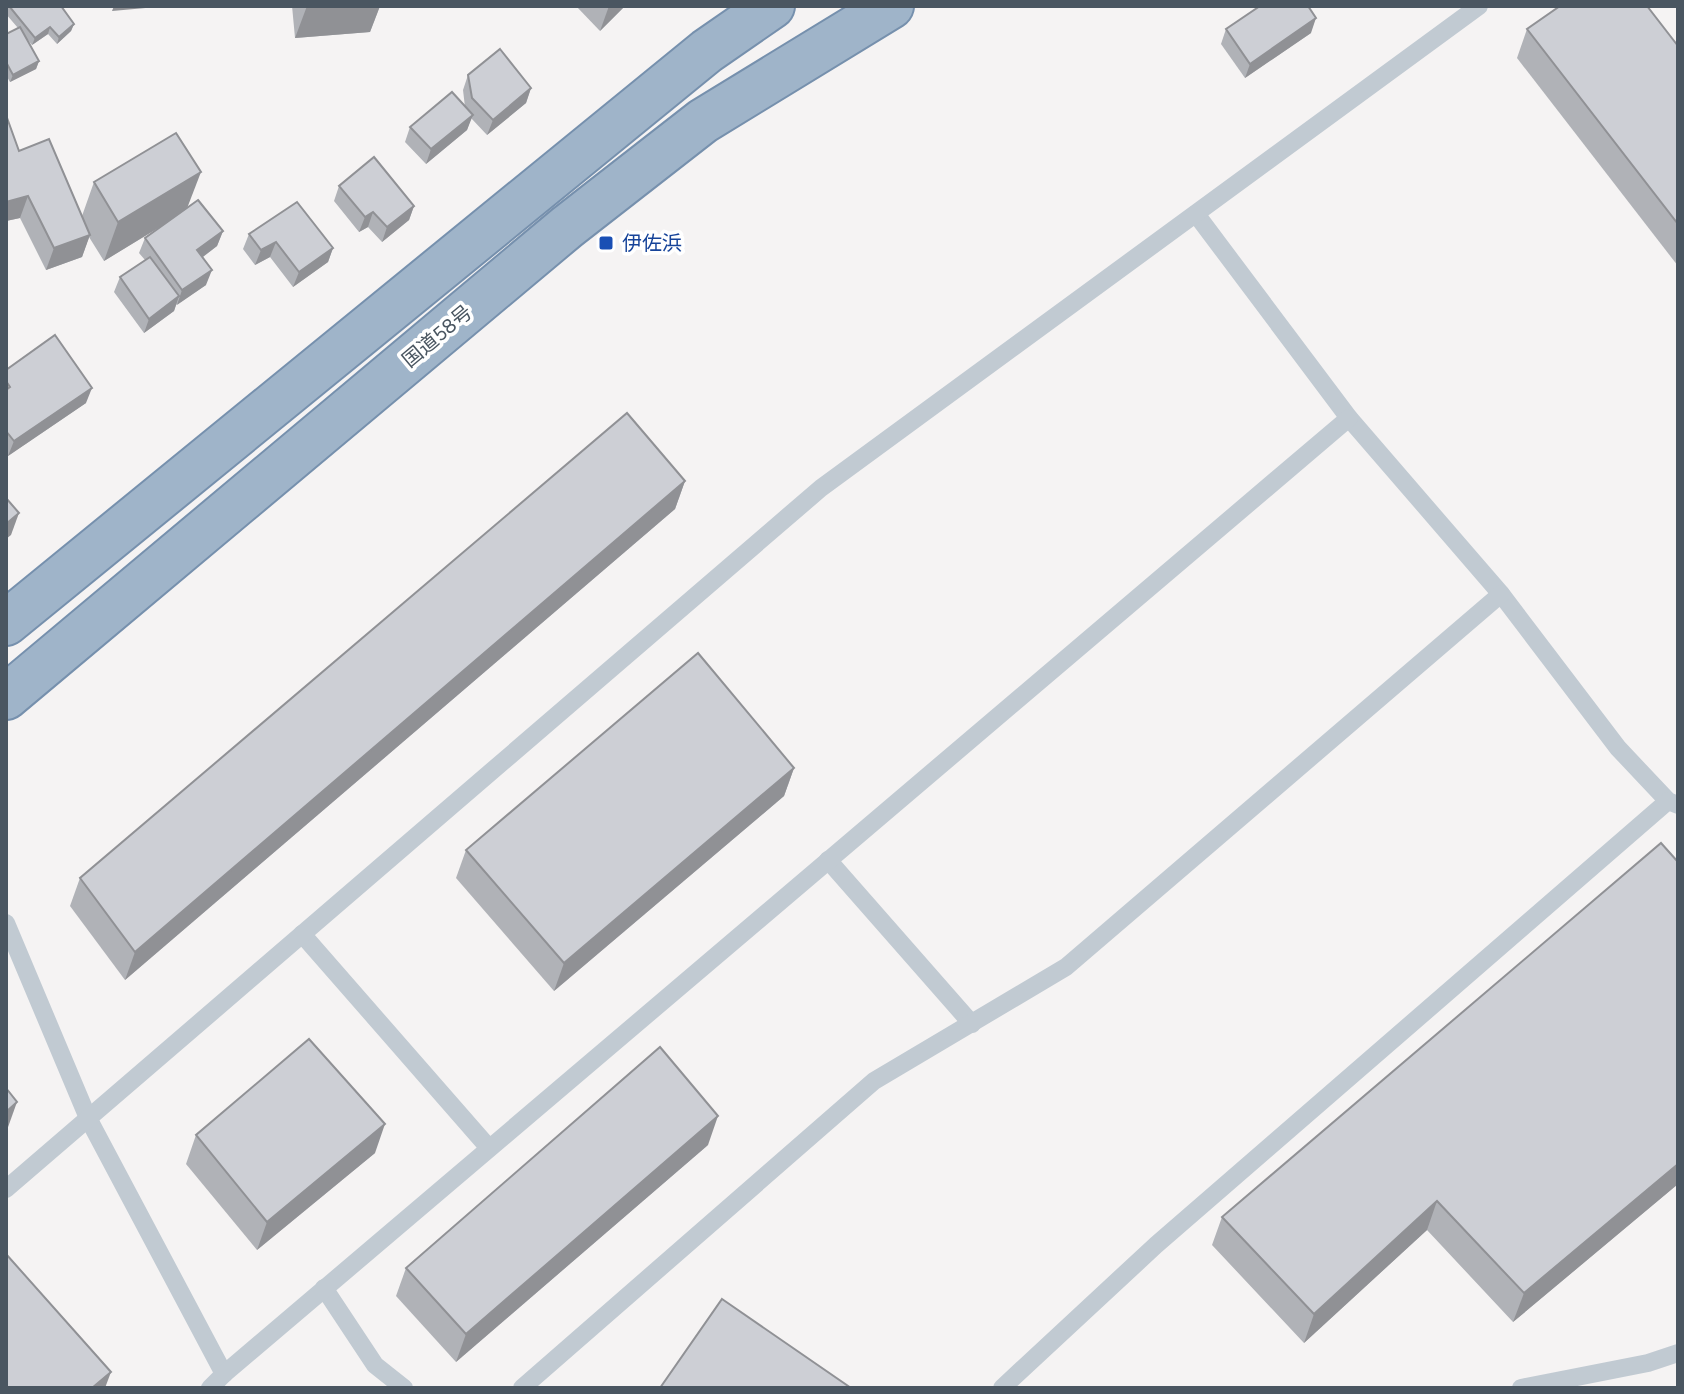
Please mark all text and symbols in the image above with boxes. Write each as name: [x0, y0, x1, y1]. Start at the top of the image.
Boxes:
place label: 伊佐浜: [622, 231, 682, 255]
marker: 伊佐浜: [597, 234, 615, 252]
street label: 国道58号: [397, 300, 477, 372]

